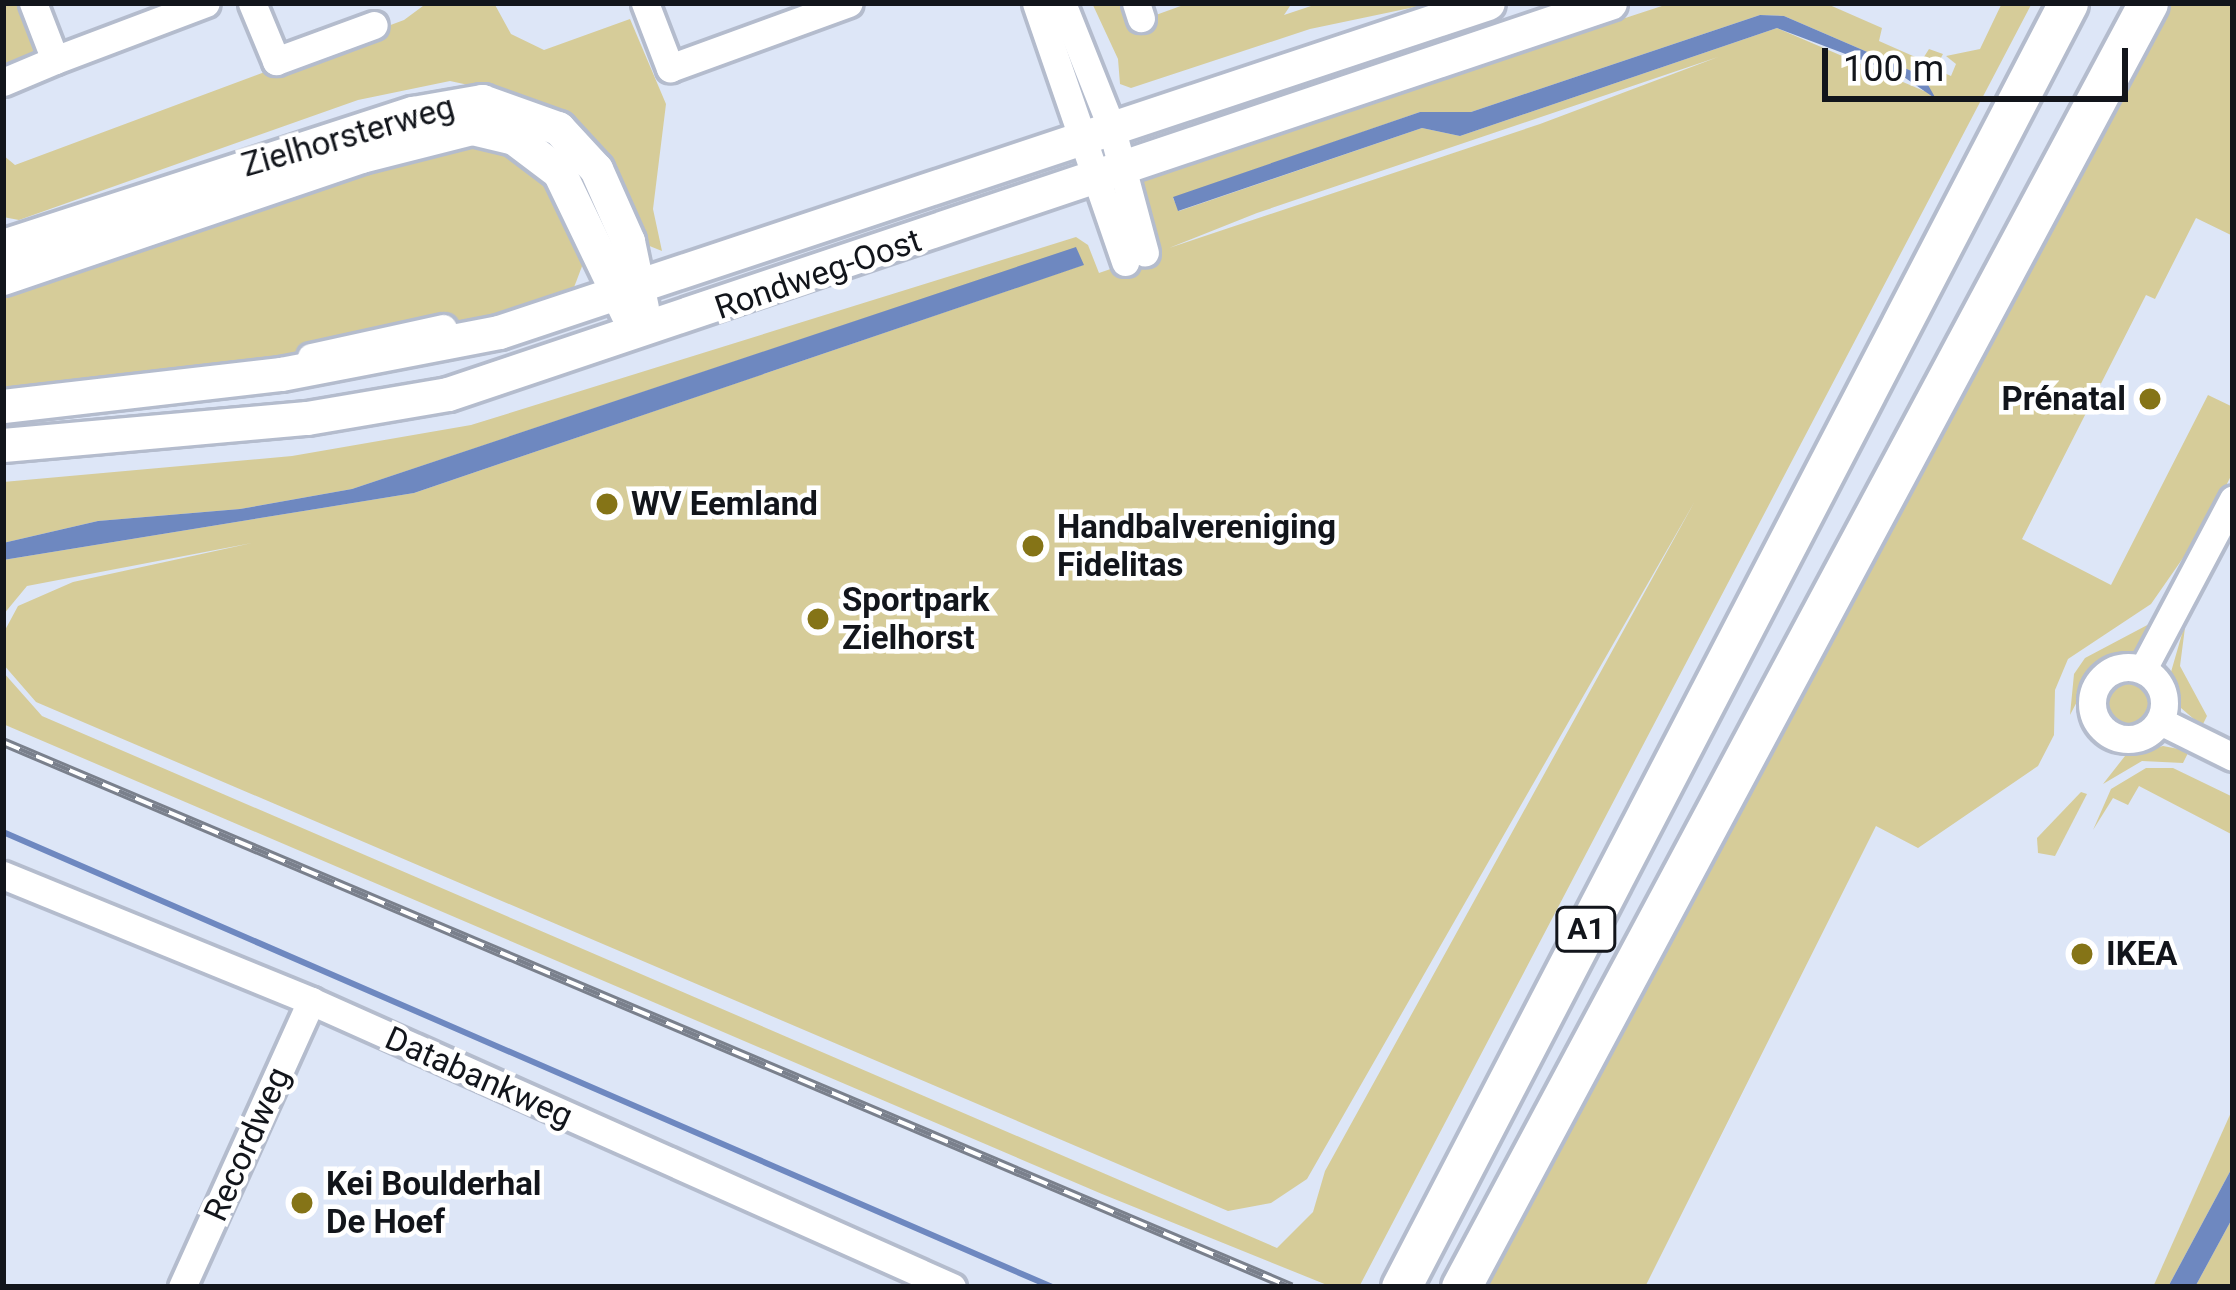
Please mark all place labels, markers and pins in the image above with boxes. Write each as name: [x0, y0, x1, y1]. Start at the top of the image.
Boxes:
place label: Prénatal: [2001, 379, 2126, 419]
marker: Prénatal: [2137, 386, 2163, 412]
place label: WV Eemland: [631, 484, 818, 524]
marker: WV Eemland: [594, 491, 620, 517]
place label: Handbalvereniging Fidelitas: [1057, 507, 1336, 585]
marker: Handbalvereniging Fidelitas: [1020, 533, 1046, 559]
place label: Sportpark Zielhorst: [842, 580, 990, 658]
marker: Sportpark Zielhorst: [805, 606, 831, 632]
place label: IKEA: [2106, 934, 2177, 974]
marker: IKEA: [2069, 941, 2095, 967]
place label: Kei Boulderhal De Hoef: [326, 1164, 542, 1242]
marker: Kei Boulderhal De Hoef: [289, 1190, 315, 1216]

